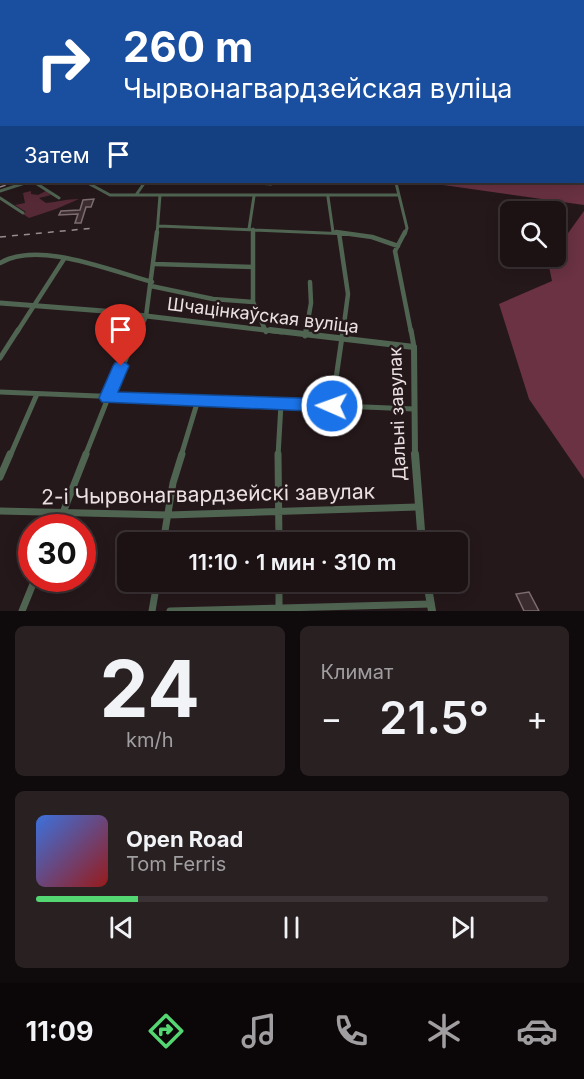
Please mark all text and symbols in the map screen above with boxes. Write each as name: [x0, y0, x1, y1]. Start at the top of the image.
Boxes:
text: 260 m: [123, 21, 253, 72]
icon: right: [24, 24, 102, 102]
text: Чырвонагвардзейская вуліца: [123, 72, 512, 105]
icon: arrive: [102, 138, 135, 171]
text: Затем: [24, 142, 90, 168]
map controls: [500, 201, 566, 267]
button: search: [500, 201, 566, 267]
street label: Шчацінкаўская вуліца: [166, 293, 360, 337]
pin: [95, 304, 146, 366]
icon: arrive: [104, 313, 137, 346]
street label: Дальні завулак: [384, 346, 410, 481]
position arrow: [300, 374, 364, 438]
street label: 2-і Чырвонагвардзейскі завулак: [41, 479, 376, 509]
speed limit sign: 30: [18, 514, 96, 592]
text: 11:10 · 1 мин · 310 m: [188, 549, 397, 575]
text: 24: [99, 641, 200, 736]
text: Климат: [321, 660, 393, 684]
text: 21.5°: [379, 690, 489, 745]
text: −: [321, 698, 342, 738]
text: +: [526, 698, 548, 738]
text: km/h: [126, 728, 174, 752]
text: Open Road: [126, 826, 243, 852]
text: Tom Ferris: [126, 852, 226, 876]
icon: previous: [105, 911, 138, 944]
icon: pause: [275, 911, 308, 944]
icon: next: [446, 911, 479, 944]
icon: directions: [145, 1010, 187, 1052]
icon: music: [238, 1010, 280, 1052]
icon: phone: [330, 1010, 372, 1052]
icon: climate: [423, 1010, 465, 1052]
icon: car: [516, 1010, 558, 1052]
text: 11:09: [25, 1015, 94, 1048]

